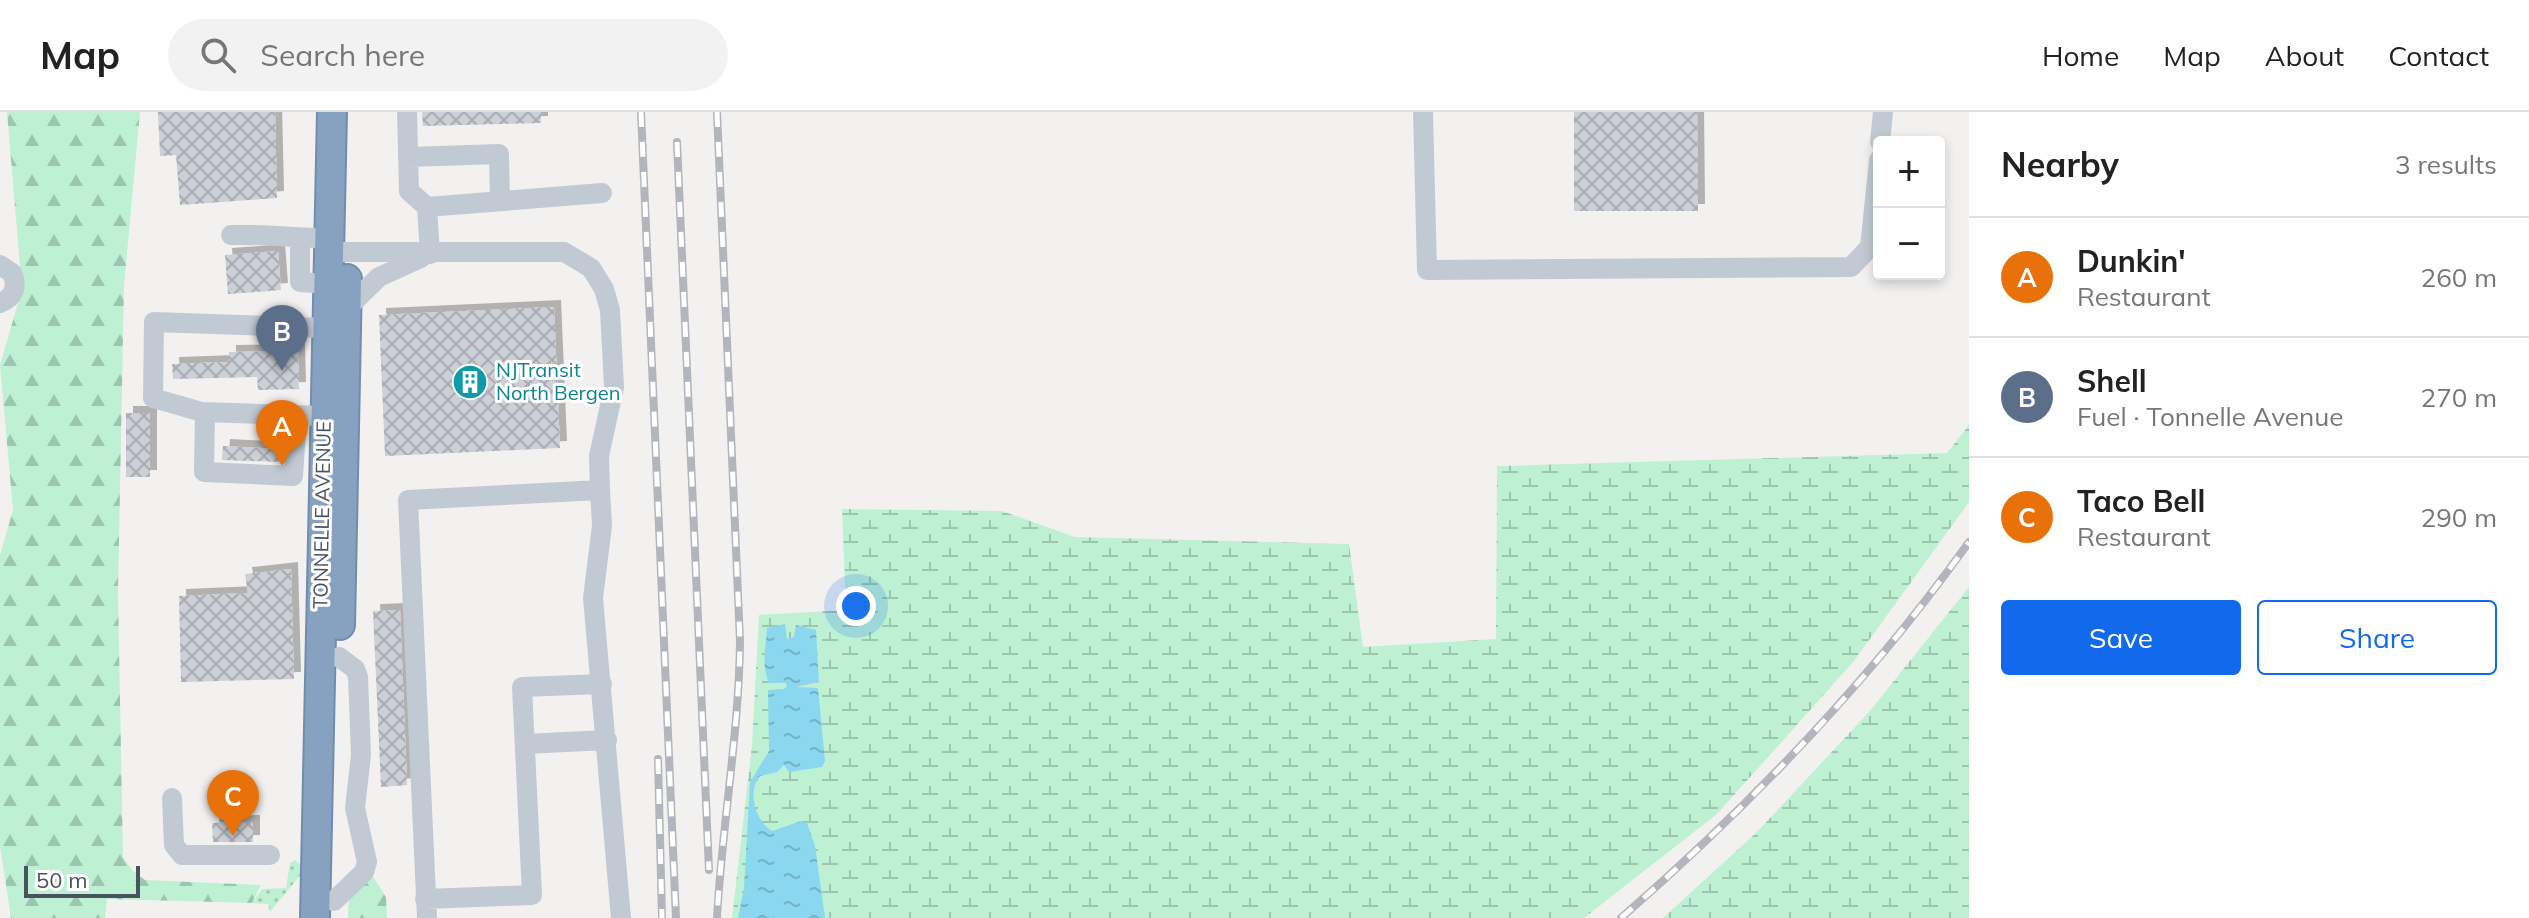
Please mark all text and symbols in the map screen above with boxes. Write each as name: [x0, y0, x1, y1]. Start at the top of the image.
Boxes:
search box: [168, 19, 728, 91]
text: Map: [40, 31, 120, 79]
icon: search: [196, 33, 240, 77]
text: Search here: [260, 36, 425, 74]
text: Home: [2042, 38, 2119, 73]
text: Map: [2163, 38, 2221, 73]
text: About: [2265, 38, 2344, 73]
text: Contact: [2388, 38, 2489, 73]
map controls: [1873, 136, 1945, 280]
button: +: [1873, 136, 1945, 208]
text: Nearby: [2001, 143, 2119, 186]
text: 3 results: [2395, 148, 2497, 181]
button: −: [1873, 208, 1945, 280]
text: Dunkin': [2077, 242, 2186, 280]
text: A: [2017, 261, 2037, 294]
text: 260 m: [2421, 261, 2497, 294]
text: Restaurant: [2077, 280, 2211, 313]
pin: B: [256, 305, 308, 371]
place label: NJTransit North Bergen: [496, 357, 620, 405]
text: Shell: [2077, 362, 2147, 400]
building icon: NJTransit North Bergen: [451, 363, 489, 401]
text: B: [2018, 381, 2036, 414]
text: 270 m: [2421, 381, 2497, 414]
pin: A: [256, 400, 308, 466]
text: Fuel · Tonnelle Avenue: [2077, 400, 2343, 433]
street label: TONNELLE AVENUE: [307, 421, 336, 609]
text: Taco Bell: [2077, 482, 2205, 520]
text: C: [2018, 501, 2036, 534]
text: 290 m: [2421, 501, 2497, 534]
text: Restaurant: [2077, 520, 2211, 553]
your location: [836, 586, 876, 626]
button: Save: [2001, 600, 2241, 675]
button: Share: [2257, 600, 2497, 675]
pin: C: [207, 770, 259, 836]
scale bar: [24, 862, 140, 898]
text: 50 m: [36, 866, 87, 894]

